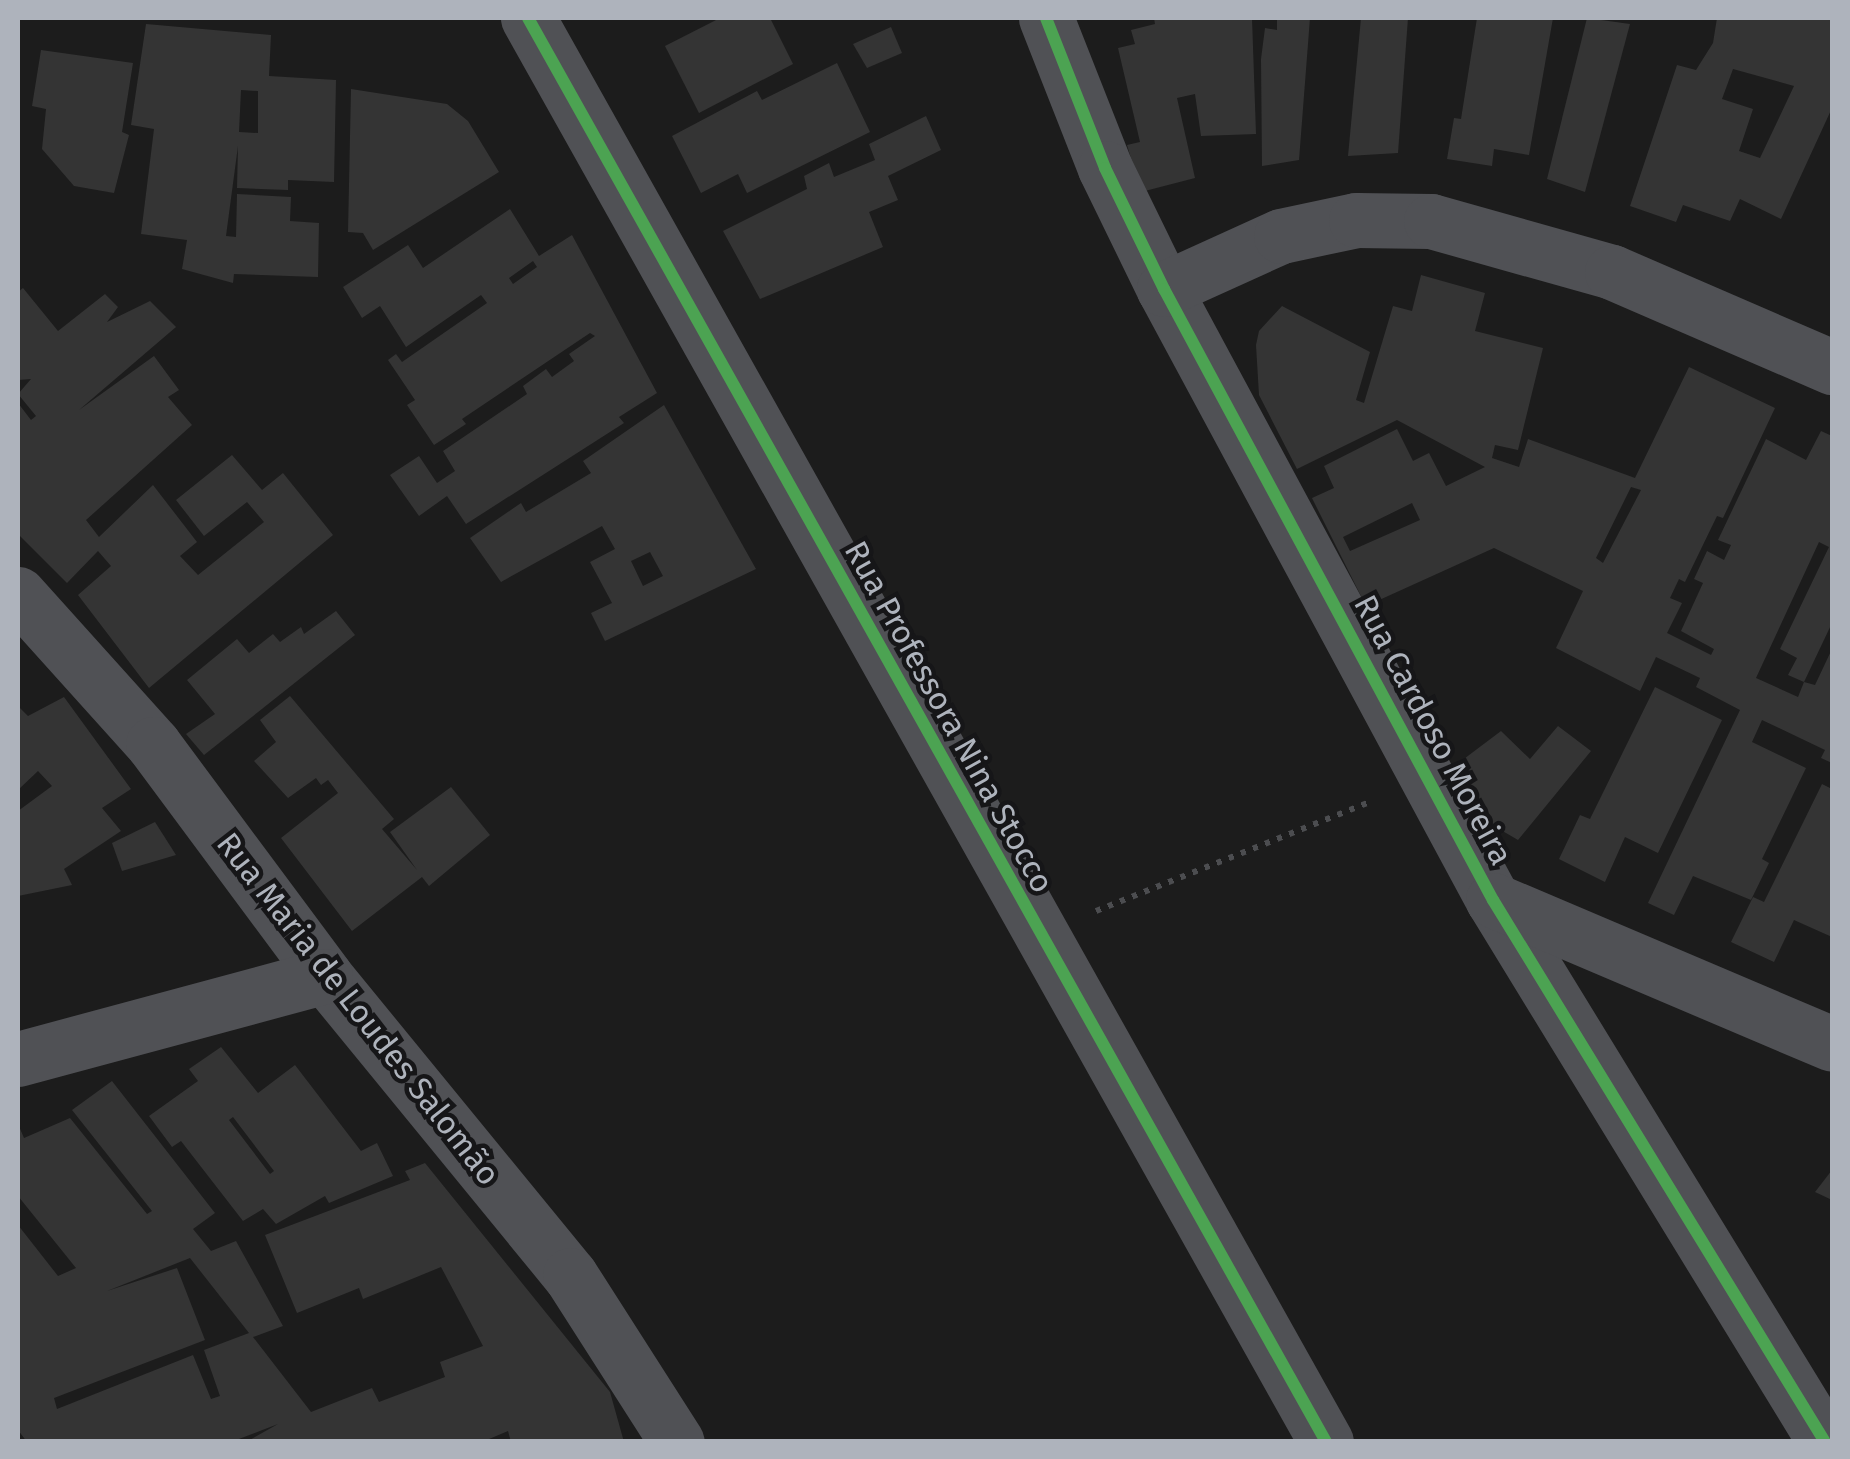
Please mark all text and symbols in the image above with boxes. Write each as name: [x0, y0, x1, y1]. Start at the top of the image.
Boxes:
street label: Rua Professora Nina Stocco: [836, 535, 1062, 899]
street label: Rua Cardoso Moreira: [1346, 588, 1520, 872]
street label: Rua Maria de Loudes Salomão: [208, 825, 508, 1193]

